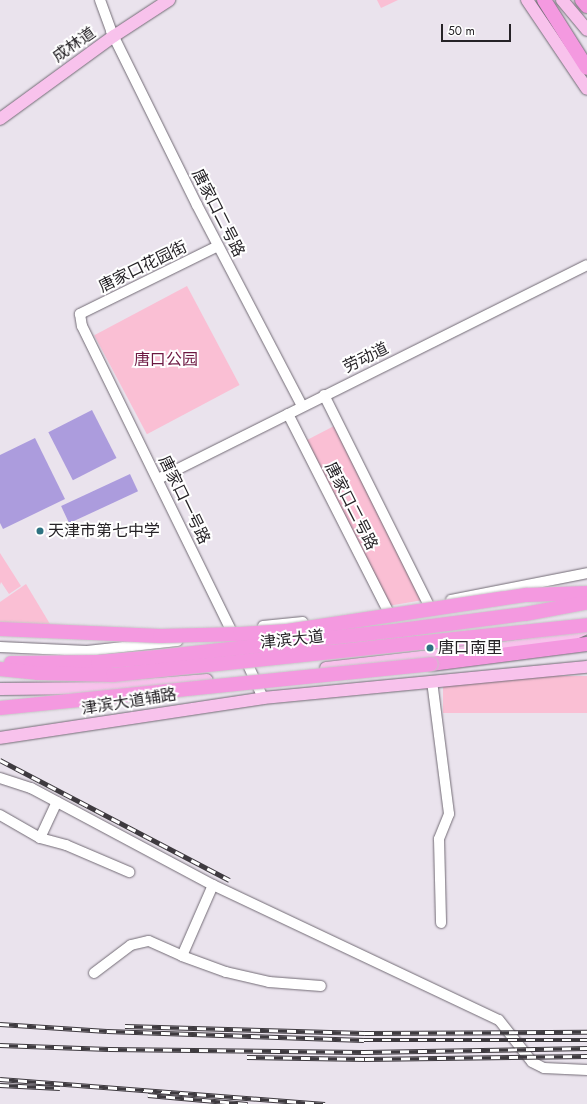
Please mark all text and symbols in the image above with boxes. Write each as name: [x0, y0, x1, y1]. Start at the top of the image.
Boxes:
scale bar: [443, 16, 513, 42]
text: 50 m: [448, 22, 475, 40]
street label: 成林道: [49, 23, 99, 67]
street label: 唐家口二号路: [188, 166, 248, 260]
street label: 唐家口花园街: [96, 237, 190, 297]
street label: 劳动道: [340, 339, 392, 377]
park label: 唐口公园: [134, 350, 198, 370]
street label: 唐家口一号路: [154, 453, 214, 547]
street label: 唐家口二号路: [321, 459, 381, 553]
place label: 天津市第七中学: [48, 521, 160, 541]
marker: 天津市第七中学: [35, 526, 45, 536]
street label: 津滨大道: [259, 627, 325, 653]
place label: 唐口南里: [438, 638, 502, 658]
marker: 唐口南里: [425, 643, 435, 653]
street label: 津滨大道辅路: [80, 685, 178, 719]

